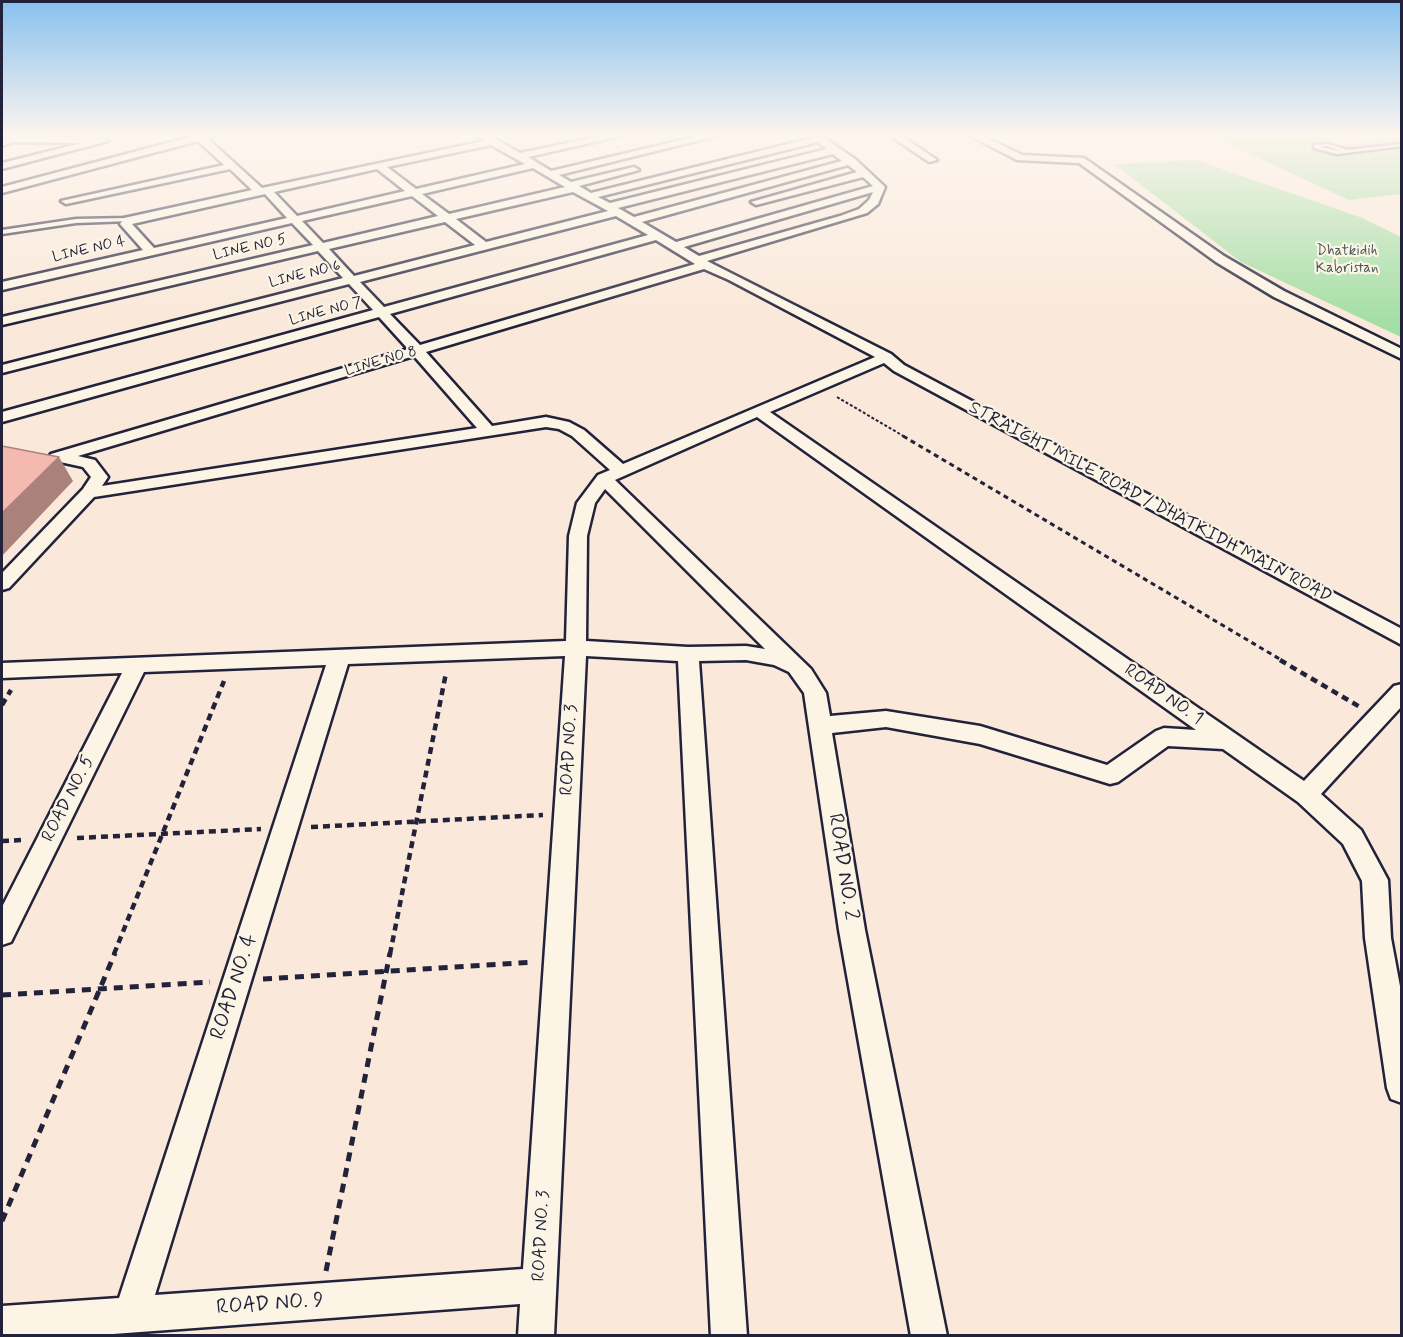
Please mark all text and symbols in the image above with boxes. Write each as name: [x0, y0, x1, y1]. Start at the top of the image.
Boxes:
street label: LINE NO 5: [212, 231, 288, 265]
street label: LINE NO 4: [51, 233, 127, 267]
park label: Dhatkidih Kabristan: [1316, 243, 1378, 278]
street label: LINE NO 6: [267, 257, 343, 293]
street label: LINE NO 7: [288, 294, 364, 330]
street label: LINE NO 8: [343, 343, 419, 381]
street label: STRAIGHT MILE ROAD / DHATKIDH MAIN ROAD: [965, 398, 1335, 608]
street label: ROAD NO. 1: [1119, 660, 1207, 730]
street label: ROAD NO. 3: [557, 704, 583, 796]
street label: ROAD NO. 5: [38, 752, 100, 846]
street label: ROAD NO. 2: [821, 812, 863, 922]
street label: ROAD NO. 4: [206, 931, 264, 1043]
street label: ROAD NO. 3: [529, 1190, 555, 1282]
street label: ROAD NO. 9: [215, 1289, 325, 1321]

